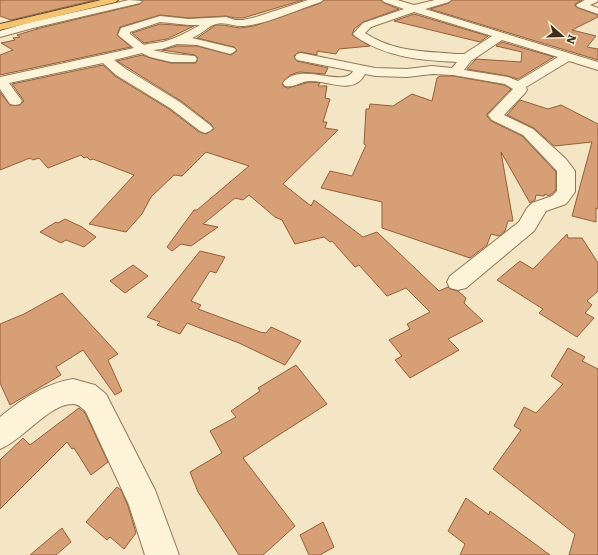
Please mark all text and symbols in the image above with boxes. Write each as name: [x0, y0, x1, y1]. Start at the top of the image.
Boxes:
north arrow: [542, 16, 582, 56]
text: N: [563, 33, 581, 47]

